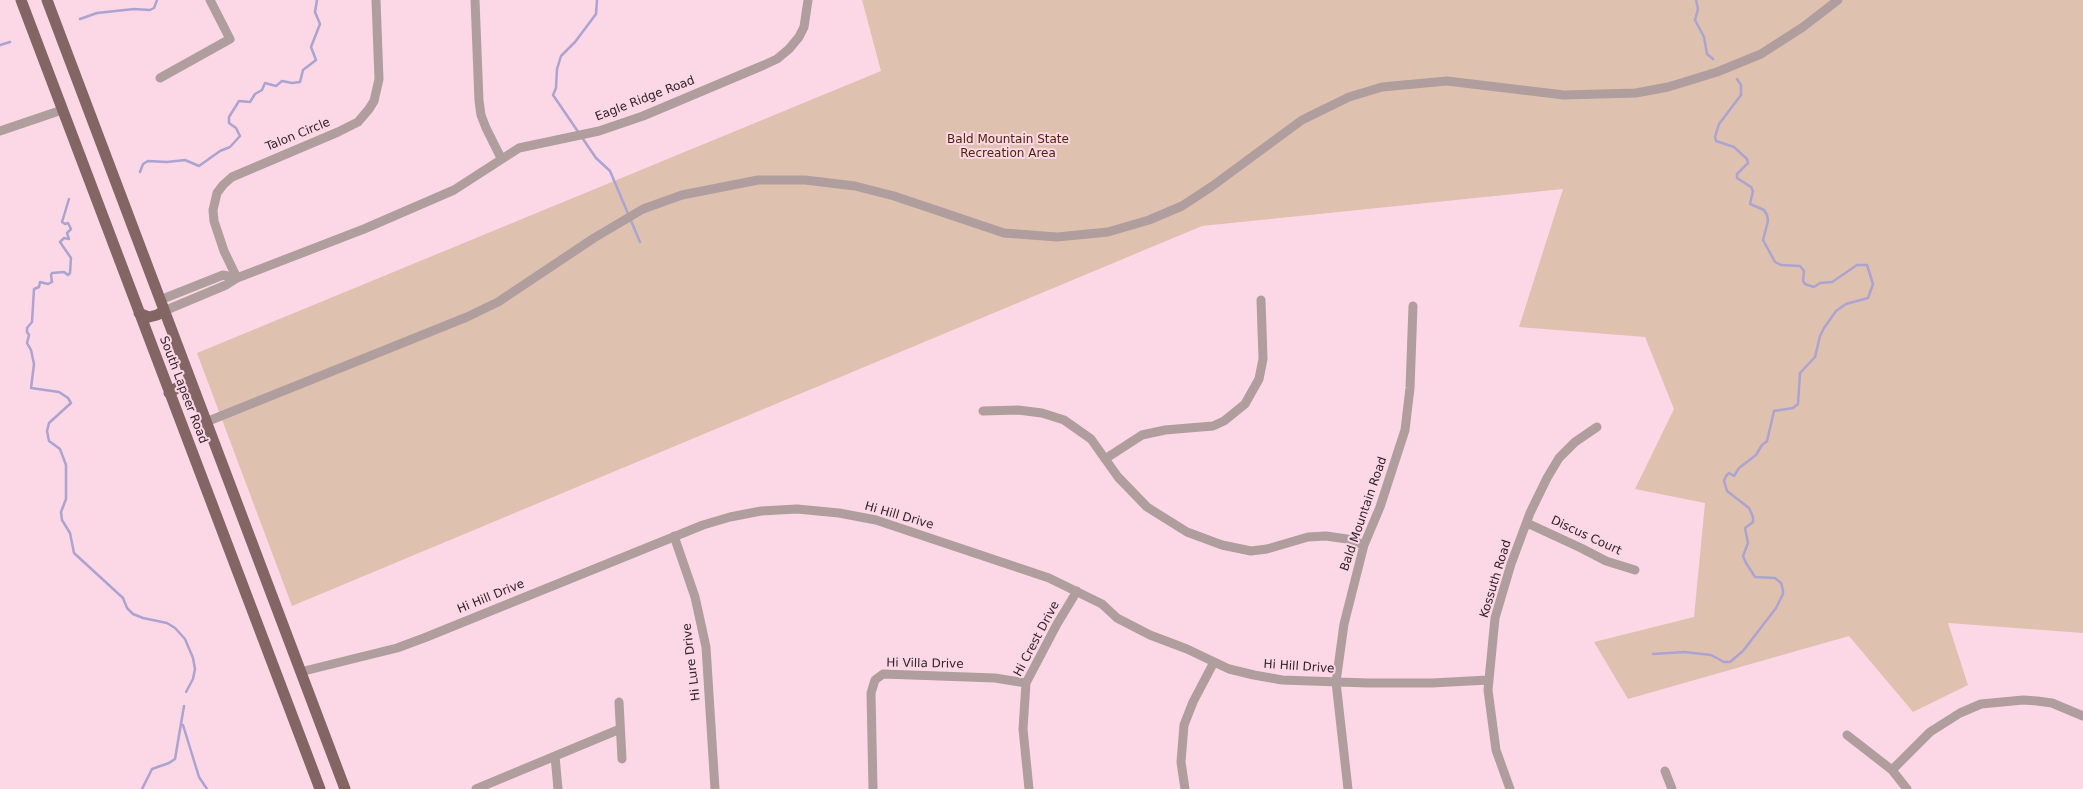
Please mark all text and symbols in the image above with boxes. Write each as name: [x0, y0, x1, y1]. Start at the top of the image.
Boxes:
street label: Eagle Ridge Road: [593, 73, 697, 125]
street label: Talon Circle: [264, 115, 332, 155]
park label: Bald Mountain State Recreation Area: [947, 133, 1069, 161]
street label: South Lapeer Road: [156, 334, 210, 446]
street label: Bald Mountain Road: [1338, 455, 1390, 573]
street label: Hi Hill Drive: [863, 499, 935, 533]
street label: Discus Court: [1548, 513, 1624, 559]
street label: Kossuth Road: [1477, 538, 1515, 620]
street label: Hi Hill Drive: [455, 577, 527, 617]
street label: Hi Crest Drive: [1011, 599, 1063, 679]
street label: Hi Lure Drive: [680, 622, 704, 702]
street label: Hi Villa Drive: [886, 656, 964, 672]
street label: Hi Hill Drive: [1263, 657, 1335, 677]

